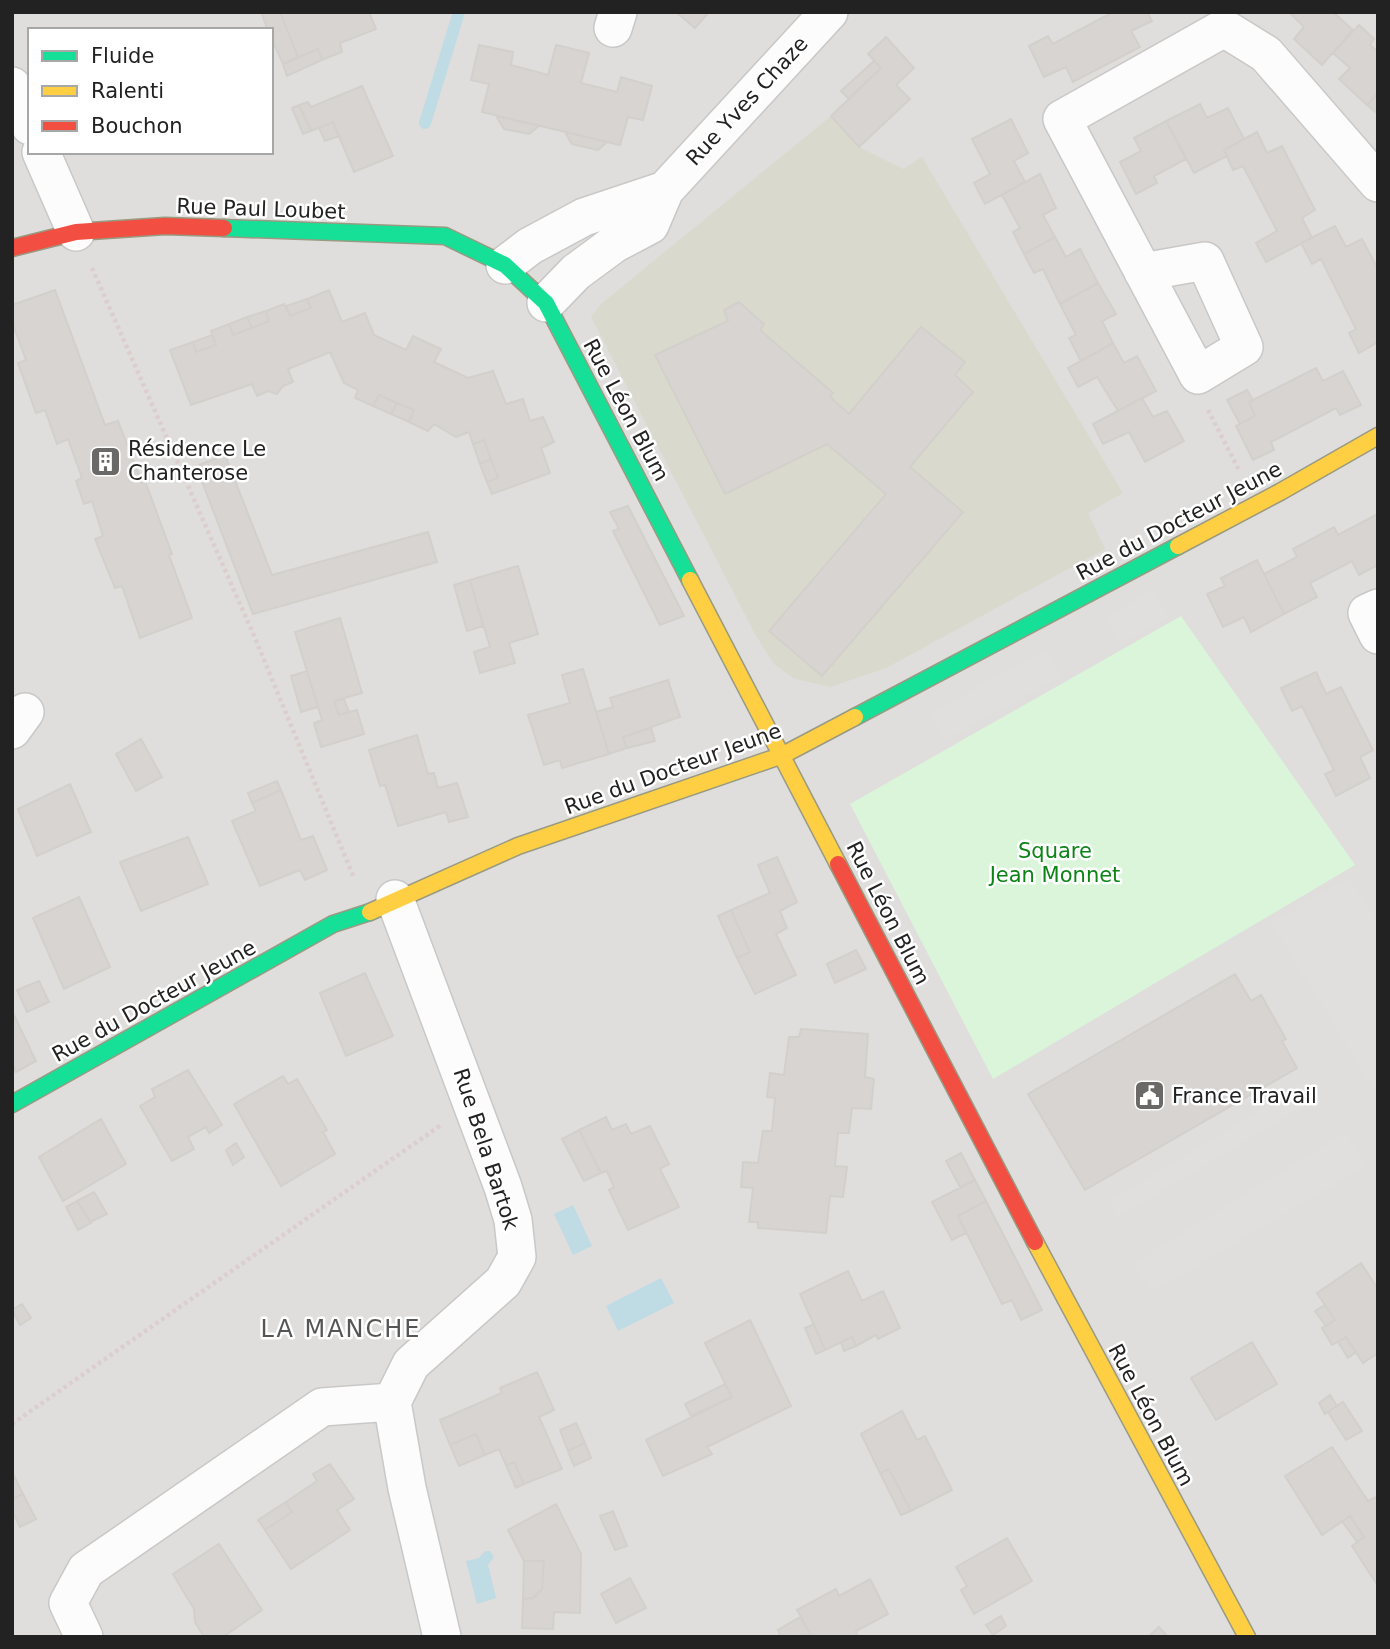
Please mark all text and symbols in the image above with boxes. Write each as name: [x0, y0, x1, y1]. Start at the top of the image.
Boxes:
legend: [28, 28, 273, 154]
street label: Rue Yves Chaze: [681, 32, 813, 170]
text: Fluide: [91, 44, 154, 68]
text: Ralenti: [91, 79, 164, 103]
text: Bouchon: [91, 114, 183, 138]
street label: Rue Paul Loubet: [176, 194, 346, 224]
street label: Rue Léon Blum: [578, 335, 674, 485]
place label: Résidence Le Chanterose: [128, 437, 266, 485]
building icon: Résidence Le Chanterose: [88, 444, 122, 478]
street label: Rue du Docteur Jeune: [1072, 457, 1286, 585]
street label: Rue du Docteur Jeune: [561, 719, 785, 819]
street label: Rue Léon Blum: [842, 837, 934, 989]
park label: Square Jean Monnet: [988, 839, 1120, 887]
street label: Rue du Docteur Jeune: [48, 935, 260, 1067]
street label: Rue Bela Bartok: [449, 1065, 524, 1234]
public building icon: France Travail: [1132, 1079, 1166, 1113]
place label: France Travail: [1172, 1084, 1317, 1108]
district label: LA MANCHE: [260, 1315, 422, 1343]
street label: Rue Léon Blum: [1103, 1340, 1199, 1490]

